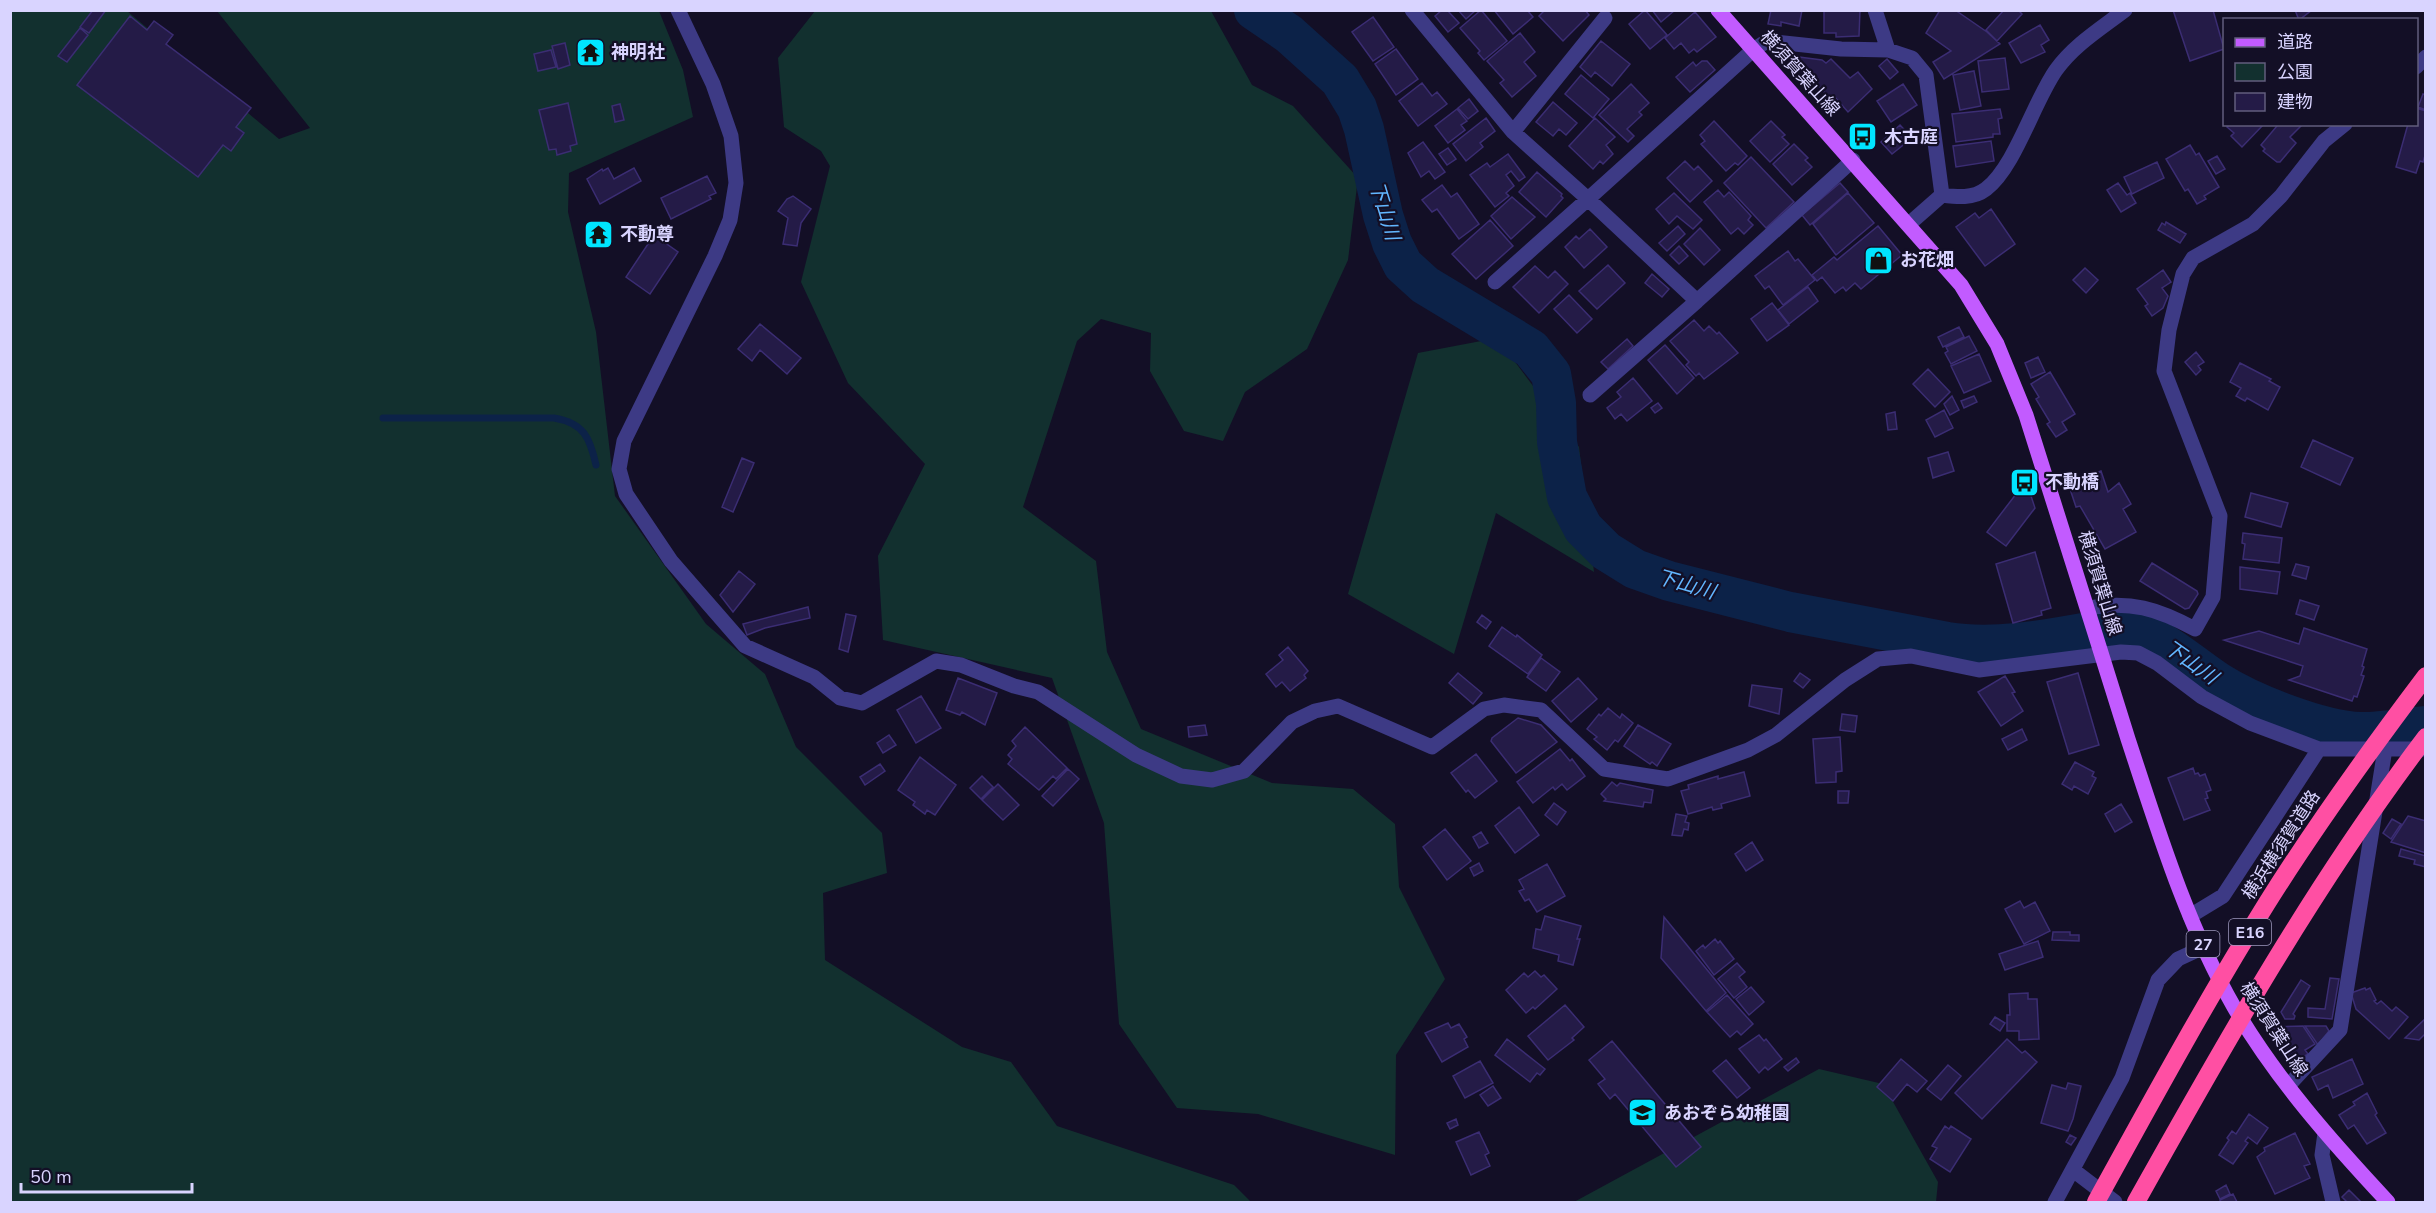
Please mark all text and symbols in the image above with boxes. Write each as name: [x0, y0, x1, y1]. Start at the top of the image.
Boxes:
legend: [2223, 18, 2418, 126]
street label: 横須賀葉山線: [1755, 25, 1845, 121]
text: 道路: [2277, 30, 2313, 54]
temple icon: 神明社: [574, 36, 606, 68]
place label: 神明社: [611, 40, 665, 64]
text: 公園: [2277, 60, 2313, 84]
text: 建物: [2277, 90, 2313, 114]
bus stop icon: 木古庭: [1847, 121, 1879, 153]
place label: 木古庭: [1884, 125, 1938, 149]
water label: 下山川: [1363, 179, 1407, 246]
temple icon: 不動尊: [583, 218, 615, 250]
place label: 不動尊: [620, 222, 674, 246]
shop icon: お花畑: [1863, 244, 1895, 276]
place label: お花畑: [1900, 248, 1954, 272]
bus stop icon: 不動橋: [2008, 466, 2040, 498]
place label: 不動橋: [2045, 470, 2099, 494]
street label: 横須賀葉山線: [2073, 528, 2127, 638]
water label: 下山川: [1653, 563, 1720, 606]
water label: 下山川: [2158, 634, 2225, 692]
street label: 横浜横須賀道路: [2237, 786, 2325, 904]
road number: E16: [2229, 919, 2271, 945]
road number: 27: [2186, 931, 2220, 957]
street label: 横須賀葉山線: [2235, 977, 2313, 1081]
school or university icon: あおぞら幼稚園: [1627, 1097, 1659, 1129]
place label: あおぞら幼稚園: [1664, 1101, 1790, 1125]
scale bar: [21, 1156, 192, 1194]
text: 50 m: [30, 1165, 72, 1189]

